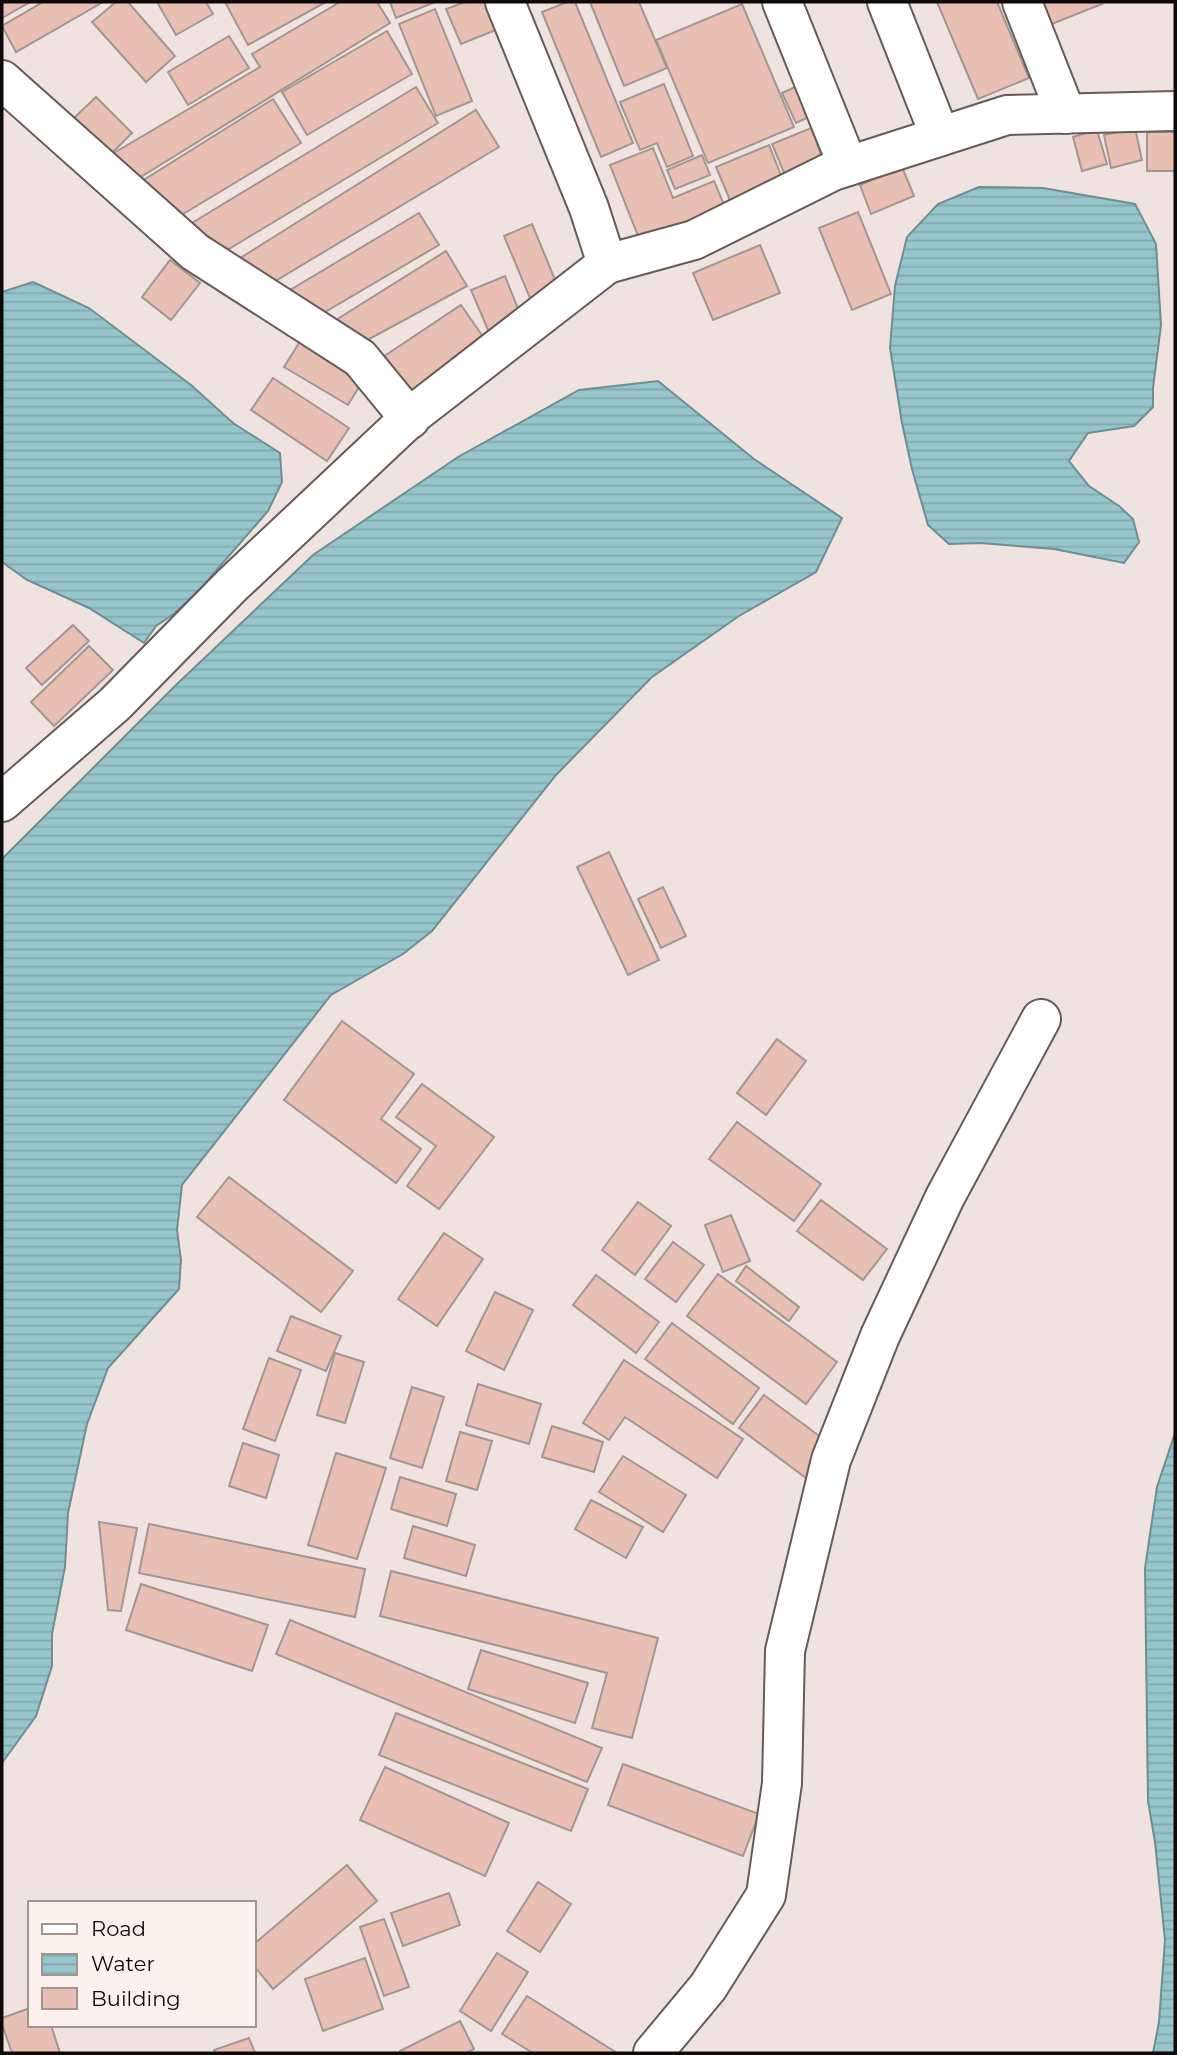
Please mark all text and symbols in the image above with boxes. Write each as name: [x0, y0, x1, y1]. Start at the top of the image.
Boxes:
legend: [28, 1901, 256, 2027]
text: Road: [91, 1916, 146, 1941]
text: Water: [91, 1951, 155, 1976]
text: Building: [91, 1986, 181, 2011]

